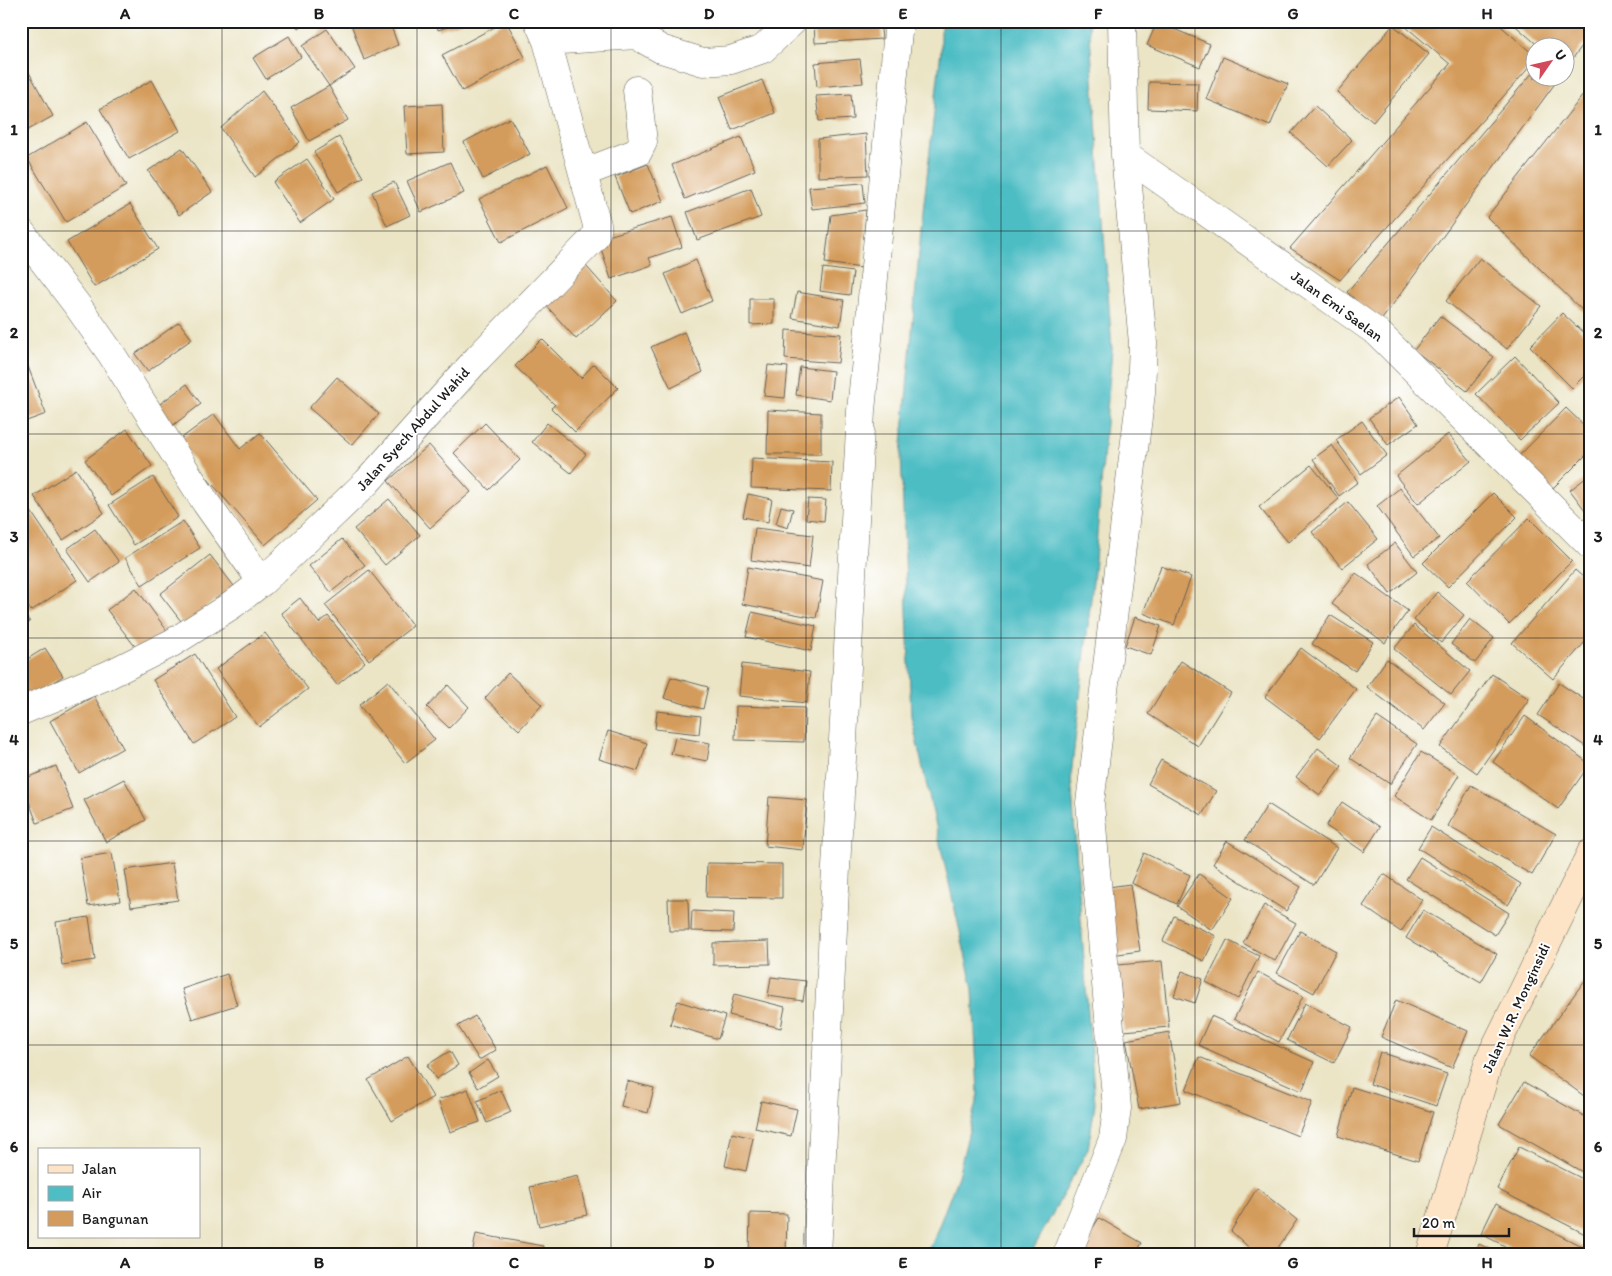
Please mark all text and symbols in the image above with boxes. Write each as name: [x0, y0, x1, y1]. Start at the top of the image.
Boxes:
text: A: [119, 4, 131, 23]
text: B: [314, 4, 325, 23]
text: C: [509, 4, 520, 23]
text: D: [704, 4, 715, 23]
text: E: [899, 4, 908, 23]
text: F: [1094, 4, 1103, 23]
text: G: [1287, 4, 1299, 23]
text: H: [1481, 4, 1493, 23]
north arrow: [1524, 38, 1574, 88]
text: U: [1551, 46, 1570, 64]
text: 1: [10, 120, 18, 139]
text: 1: [1594, 120, 1602, 139]
street label: Jalan Emi Saelan: [1287, 267, 1387, 345]
text: 2: [10, 323, 19, 342]
text: 2: [1594, 323, 1603, 342]
street label: Jalan Syech Abdul Wahid: [353, 363, 474, 495]
text: 3: [10, 527, 19, 546]
text: 3: [1594, 527, 1603, 546]
text: 4: [9, 730, 19, 749]
text: 4: [1593, 730, 1603, 749]
text: 5: [10, 934, 19, 953]
text: 5: [1594, 934, 1603, 953]
street label: Jalan W.R. Monginsidi: [1478, 940, 1554, 1076]
text: 6: [10, 1137, 19, 1156]
text: 6: [1594, 1137, 1603, 1156]
legend: [38, 1148, 200, 1238]
text: Jalan: [82, 1160, 116, 1178]
text: Air: [82, 1184, 101, 1202]
scale bar: [1414, 1206, 1510, 1238]
text: Bangunan: [82, 1210, 149, 1228]
text: 20 m: [1422, 1214, 1456, 1232]
text: A: [119, 1253, 131, 1272]
text: B: [314, 1253, 325, 1272]
text: C: [509, 1253, 520, 1272]
text: D: [704, 1253, 715, 1272]
text: E: [899, 1253, 908, 1272]
text: F: [1094, 1253, 1103, 1272]
text: G: [1287, 1253, 1299, 1272]
text: H: [1481, 1253, 1493, 1272]

